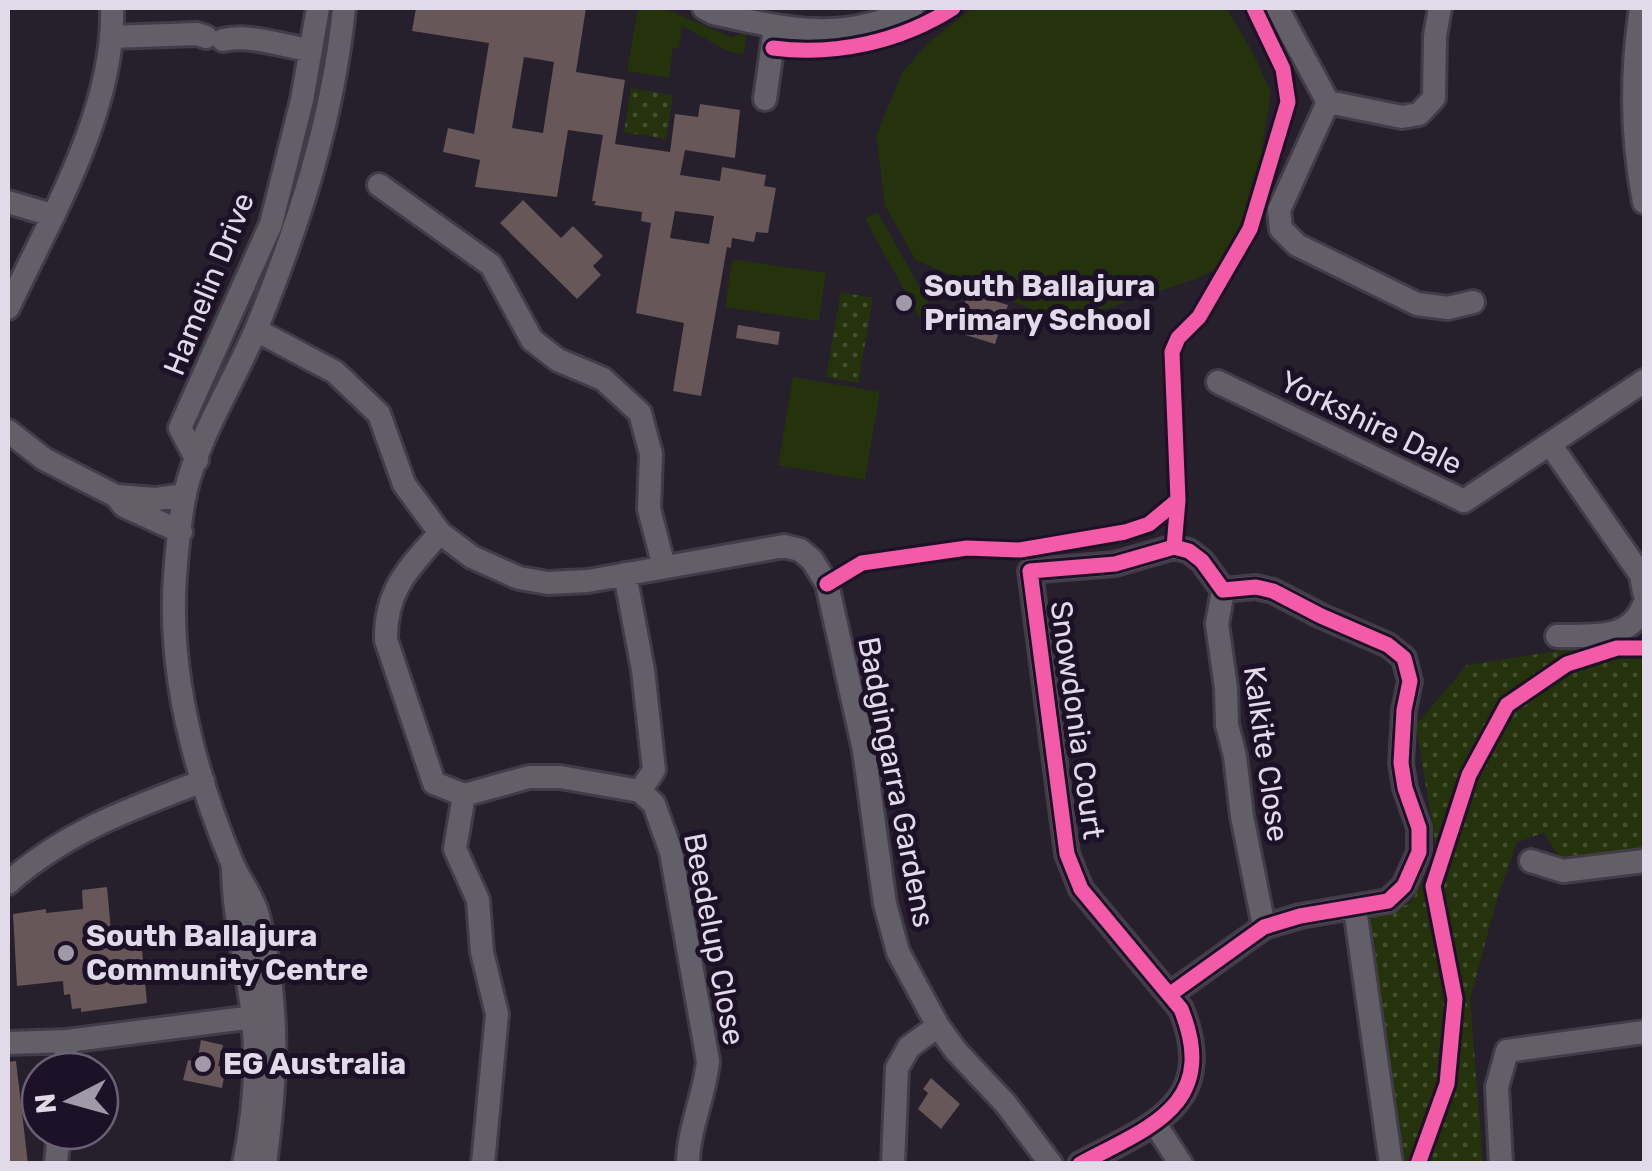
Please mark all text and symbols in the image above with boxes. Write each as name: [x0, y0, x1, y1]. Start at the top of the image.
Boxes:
street label: Hamelin Drive: [156, 187, 262, 381]
place label: South Ballajura Primary School: [924, 268, 1155, 338]
marker: South Ballajura Primary School: [893, 292, 915, 314]
street label: Yorkshire Dale: [1274, 363, 1468, 483]
street label: Snowdonia Court: [1042, 599, 1112, 842]
street label: Badgingarra Gardens: [850, 634, 942, 930]
street label: Kalkite Close: [1236, 664, 1296, 844]
street label: Beedelup Close: [676, 830, 752, 1048]
place label: South Ballajura Community Centre: [86, 918, 368, 988]
marker: South Ballajura Community Centre: [55, 942, 77, 964]
place label: EG Australia: [223, 1046, 406, 1082]
north arrow: [20, 1051, 120, 1151]
marker: EG Australia: [192, 1053, 214, 1075]
text: N: [28, 1092, 63, 1115]

